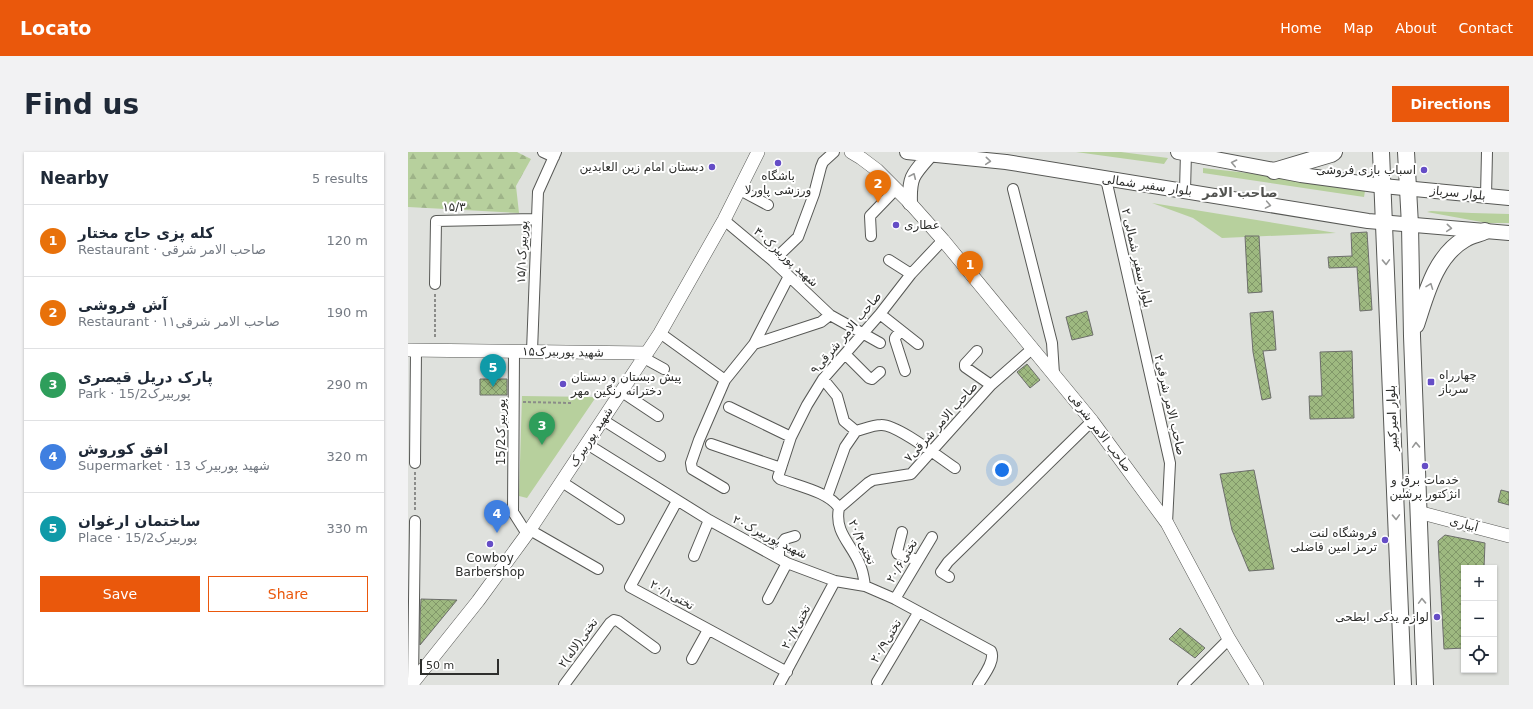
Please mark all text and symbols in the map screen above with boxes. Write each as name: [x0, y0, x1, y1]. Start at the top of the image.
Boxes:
text: Locato: [20, 17, 91, 39]
text: Home: [1280, 20, 1322, 36]
text: Map: [1344, 20, 1373, 36]
text: About: [1395, 20, 1437, 36]
text: Contact: [1459, 20, 1513, 36]
button: Directions: [1392, 86, 1509, 122]
text: Find us: [24, 88, 139, 121]
one-way arrow: [985, 156, 991, 165]
marker: باشگاه ورزشی پاورلا: [773, 158, 783, 168]
one-way arrow: [1231, 159, 1237, 167]
place label: دبستان امام زین العابدین: [579, 160, 704, 175]
marker: دبستان امام زین العابدین: [707, 162, 717, 172]
place label: اسباب بازی فروشی: [1316, 163, 1416, 178]
marker: اسباب بازی فروشی: [1419, 165, 1429, 175]
text: Nearby: [40, 168, 109, 188]
place label: باشگاه ورزشی پاورلا: [745, 169, 811, 198]
pin: 2: [865, 170, 891, 203]
text: 5 results: [312, 171, 368, 186]
street label: بلوار سفیر شمالی: [1101, 172, 1193, 199]
one-way arrow: [908, 173, 916, 181]
street label: بلوار سرباز: [1428, 183, 1487, 204]
district label: صاحب الامر: [1201, 185, 1278, 200]
street label: ۱۵/۳: [442, 200, 466, 214]
one-way arrow: [1265, 200, 1271, 209]
street label: بلوار سفیر شمالی ۲: [1118, 207, 1155, 309]
place label: عطاری: [904, 218, 940, 233]
street label: پوربیرک۱۵/۱: [514, 220, 531, 284]
marker: عطاری: [891, 220, 901, 230]
one-way arrow: [1446, 223, 1452, 232]
text: کله پزی حاج مختار: [78, 224, 214, 242]
street label: شهید پوربیرک۳۰: [750, 224, 821, 290]
text: 1: [48, 233, 58, 248]
text: 120 m: [326, 233, 368, 248]
text: Restaurant · صاحب الامر شرقی: [78, 242, 266, 257]
pin: 1: [957, 251, 983, 284]
one-way arrow: [1382, 259, 1390, 265]
one-way arrow: [1425, 283, 1433, 290]
street label: صاحب الامر شرقی۹: [808, 289, 885, 378]
text: آش فروشی: [78, 296, 167, 314]
text: 2: [48, 305, 58, 320]
text: 190 m: [326, 305, 368, 320]
text: Restaurant · صاحب الامر شرقی۱۱: [78, 314, 280, 329]
street label: شهید پوربیرک۱۵: [522, 344, 604, 361]
street label: ۲صاحب الامر شرقی: [1151, 353, 1188, 457]
pin: 5: [480, 354, 506, 387]
text: پارک دریل قیصری: [78, 368, 213, 386]
place label: چهارراه سرباز: [1438, 368, 1477, 397]
place label: پیش دبستان و دبستان دخترانه رنگین مهر: [570, 370, 681, 399]
text: 3: [48, 377, 58, 392]
text: 290 m: [326, 377, 368, 392]
marker: چهارراه سرباز: [1426, 377, 1436, 387]
marker: پیش دبستان و دبستان دخترانه رنگین مهر: [558, 379, 568, 389]
street label: صاحب الامر شرقی۷: [901, 379, 981, 466]
street label: بلوار امیرکبیر: [1384, 385, 1401, 452]
text: Park · پوربیرک15/2: [78, 386, 191, 401]
street label: صاحب الامر شرقی: [1065, 389, 1135, 475]
street label: پوربیرک15/2: [494, 399, 509, 465]
street label: شهید پوربیرک: [566, 404, 616, 470]
pin: 3: [529, 412, 555, 445]
text: افق کوروش: [78, 440, 169, 458]
one-way arrow: [1412, 442, 1420, 448]
text: 4: [48, 449, 58, 464]
text: 320 m: [326, 449, 368, 464]
text: Supermarket · شهید پوربیرک 13: [78, 458, 270, 473]
your location: [992, 460, 1012, 480]
marker: خدمات برق و انژکتور پرشین: [1420, 461, 1430, 471]
place label: خدمات برق و انژکتور پرشین: [1389, 473, 1461, 502]
pin: 4: [484, 500, 510, 533]
text: ساختمان ارغوان: [78, 512, 200, 530]
street label: شهید پوربیرک۲۰: [730, 512, 810, 563]
street label: آبیاری: [1448, 513, 1481, 536]
one-way arrow: [1392, 514, 1400, 520]
street label: تختی۲۰/۴: [845, 517, 879, 567]
text: 5: [48, 521, 58, 536]
text: 330 m: [326, 521, 368, 536]
place label: فروشگاه لنت ترمز امین فاضلی: [1290, 526, 1377, 555]
text: Place · پوربیرک15/2: [78, 530, 197, 545]
marker: فروشگاه لنت ترمز امین فاضلی: [1380, 535, 1390, 545]
street label: تختی۲۰/۶: [884, 537, 920, 585]
marker: Cowboy Barbershop: [485, 539, 495, 549]
place label: Cowboy Barbershop: [455, 551, 525, 579]
map controls: [1461, 565, 1497, 673]
button: +: [1461, 565, 1497, 601]
button: Save: [40, 576, 200, 612]
button: Share: [208, 576, 368, 612]
street label: تختی۲۰/۱: [648, 577, 696, 613]
one-way arrow: [1417, 598, 1426, 604]
button: −: [1461, 601, 1497, 637]
street label: تختی۲۰/۷: [779, 602, 813, 652]
place label: لوازم یدکی ابطحی: [1335, 610, 1429, 625]
marker: لوازم یدکی ابطحی: [1432, 612, 1442, 622]
street label: ۲تختی(لاله): [555, 616, 601, 670]
street label: تختی۲۰/۹: [868, 617, 904, 665]
button: locate: [1461, 637, 1497, 673]
scale bar: [420, 657, 499, 676]
text: 50 m: [426, 659, 454, 672]

